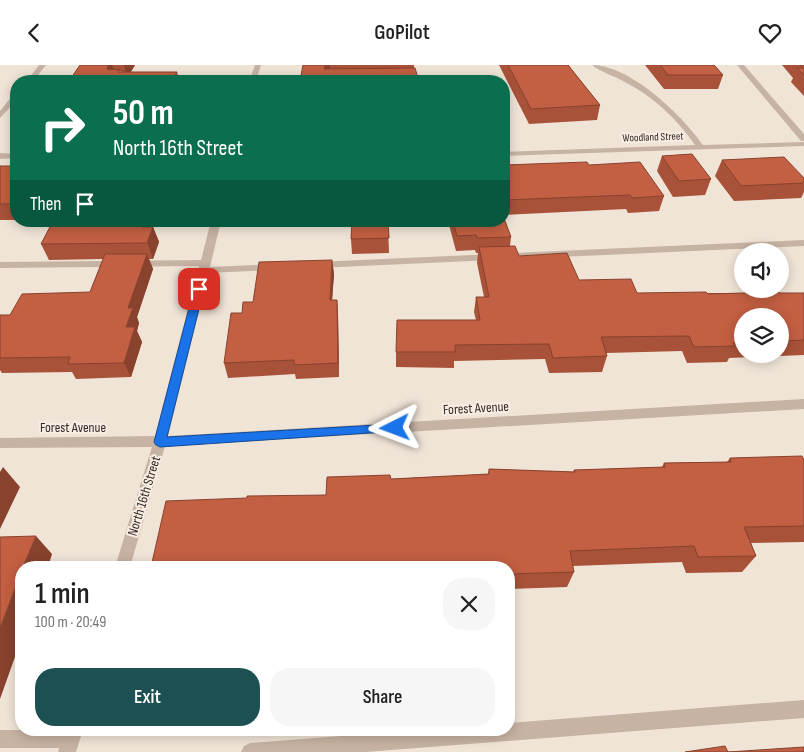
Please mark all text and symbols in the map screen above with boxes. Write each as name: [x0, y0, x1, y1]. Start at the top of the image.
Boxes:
icon: back: [20, 19, 48, 47]
text: GoPilot: [374, 19, 430, 46]
icon: heart: [756, 19, 784, 47]
text: 50 m: [113, 92, 174, 135]
icon: right: [30, 95, 95, 160]
street label: Woodland Street: [622, 129, 684, 145]
text: North 16th Street: [113, 135, 243, 162]
icon: arrive: [71, 190, 99, 218]
text: Then: [30, 193, 61, 216]
map controls: [734, 243, 789, 363]
button: sound: [734, 243, 789, 298]
pin: [178, 268, 220, 310]
icon: arrive: [185, 275, 213, 303]
button: layers: [734, 308, 789, 363]
street label: Forest Avenue: [443, 398, 509, 418]
position arrow: [368, 401, 420, 453]
street label: Forest Avenue: [40, 419, 106, 436]
street label: North 16th Street: [124, 454, 164, 538]
text: 1 min: [35, 576, 90, 612]
button: close: [443, 578, 495, 630]
text: 100 m · 20:49: [35, 613, 106, 632]
button: Exit: [35, 668, 260, 726]
button: Share: [270, 668, 495, 726]

